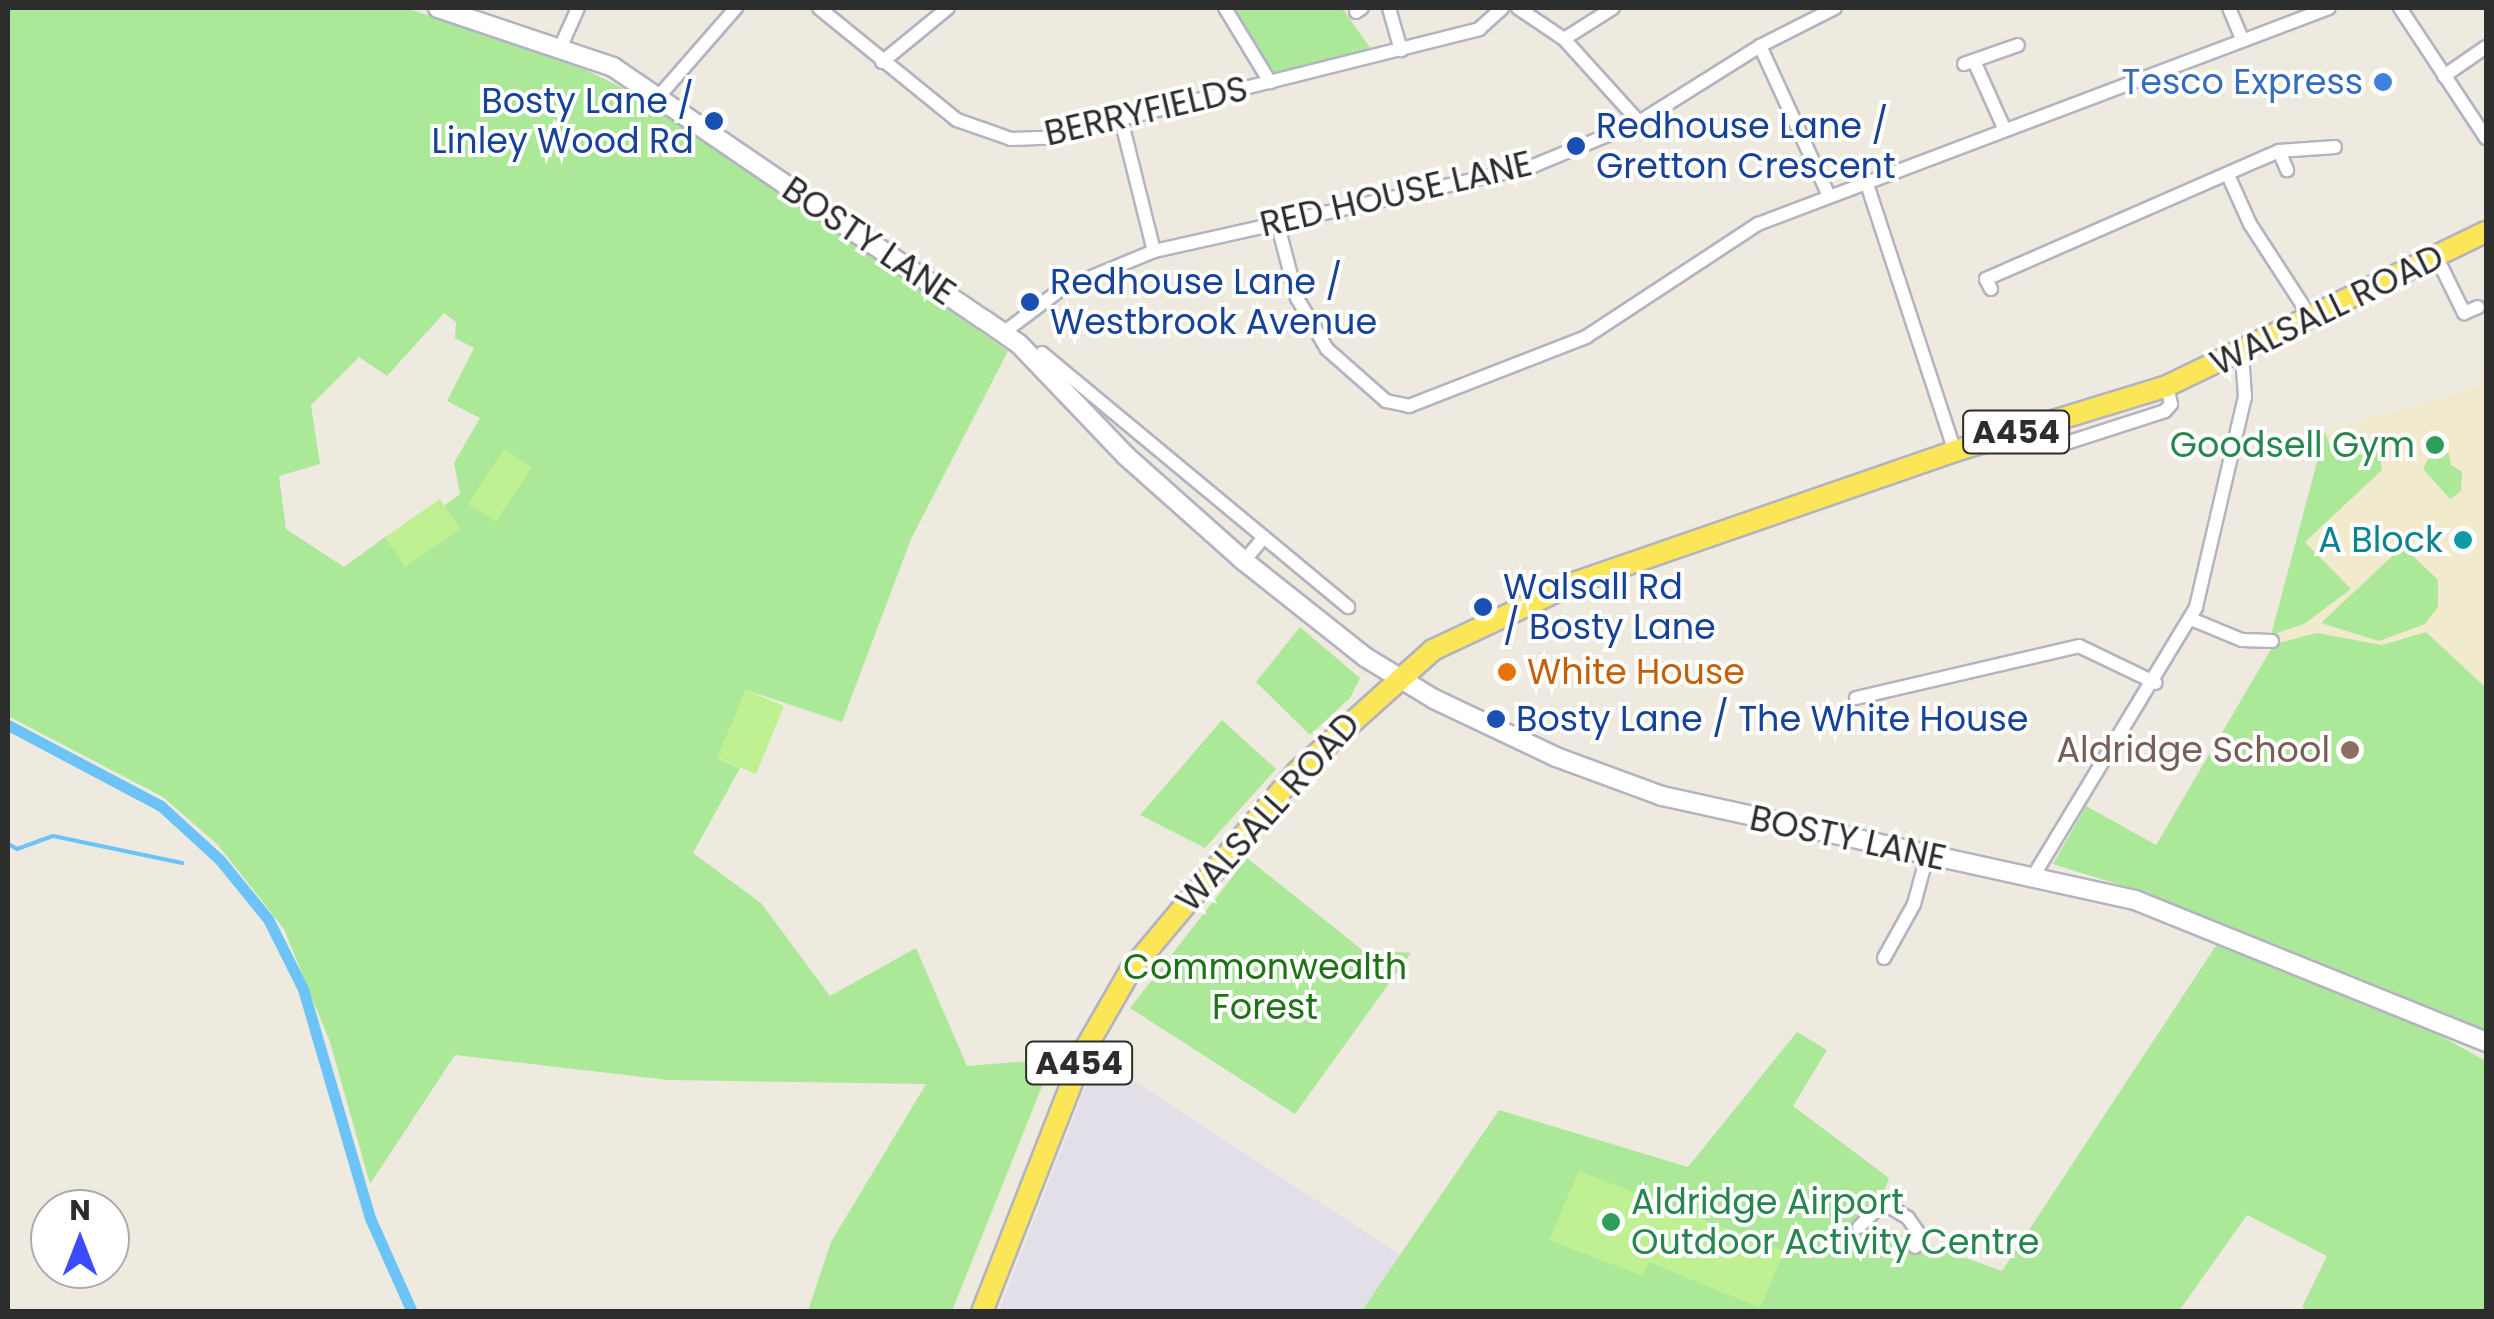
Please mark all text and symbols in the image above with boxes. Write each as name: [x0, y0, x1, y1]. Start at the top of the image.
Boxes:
place label: Tesco Express: [2121, 61, 2363, 103]
street label: BERRYFIELDS: [1040, 67, 1252, 155]
marker: Tesco Express: [2372, 71, 2394, 93]
place label: Bosty Lane / Linley Wood Rd: [432, 80, 694, 162]
place label: Redhouse Lane / Gretton Crescent: [1596, 105, 1896, 187]
marker: Bosty Lane / Linley Wood Rd: [703, 110, 725, 132]
marker: Redhouse Lane / Gretton Crescent: [1565, 135, 1587, 157]
street label: RED HOUSE LANE: [1256, 142, 1536, 246]
street label: BOSTY LANE: [775, 168, 963, 314]
street label: WALSALL ROAD: [2204, 236, 2450, 384]
place label: Redhouse Lane / Westbrook Avenue: [1050, 261, 1377, 343]
marker: Redhouse Lane / Westbrook Avenue: [1019, 291, 1041, 313]
road number: A454: [1961, 405, 2071, 459]
place label: Goodsell Gym: [2170, 424, 2415, 466]
marker: Goodsell Gym: [2424, 434, 2446, 456]
place label: A Block: [2318, 519, 2443, 561]
marker: A Block: [2452, 529, 2474, 551]
place label: Walsall Rd / Bosty Lane: [1503, 566, 1716, 648]
marker: Walsall Rd / Bosty Lane: [1472, 596, 1494, 618]
place label: White House: [1527, 651, 1745, 693]
marker: White House: [1496, 661, 1518, 683]
place label: Bosty Lane / The White House: [1516, 698, 2028, 740]
street label: WALSALL ROAD: [1168, 704, 1368, 920]
marker: Bosty Lane / The White House: [1485, 708, 1507, 730]
place label: Aldridge School: [2057, 729, 2330, 771]
marker: Aldridge School: [2339, 739, 2361, 761]
street label: BOSTY LANE: [1746, 797, 1950, 879]
park label: Commonwealth Forest: [1123, 946, 1407, 1028]
road number: A454: [1024, 1036, 1134, 1090]
place label: Aldridge Airport Outdoor Activity Centre: [1631, 1181, 2039, 1263]
north arrow: [30, 1189, 130, 1289]
text: N: [69, 1191, 91, 1230]
marker: Aldridge Airport Outdoor Activity Centre: [1600, 1211, 1622, 1233]

